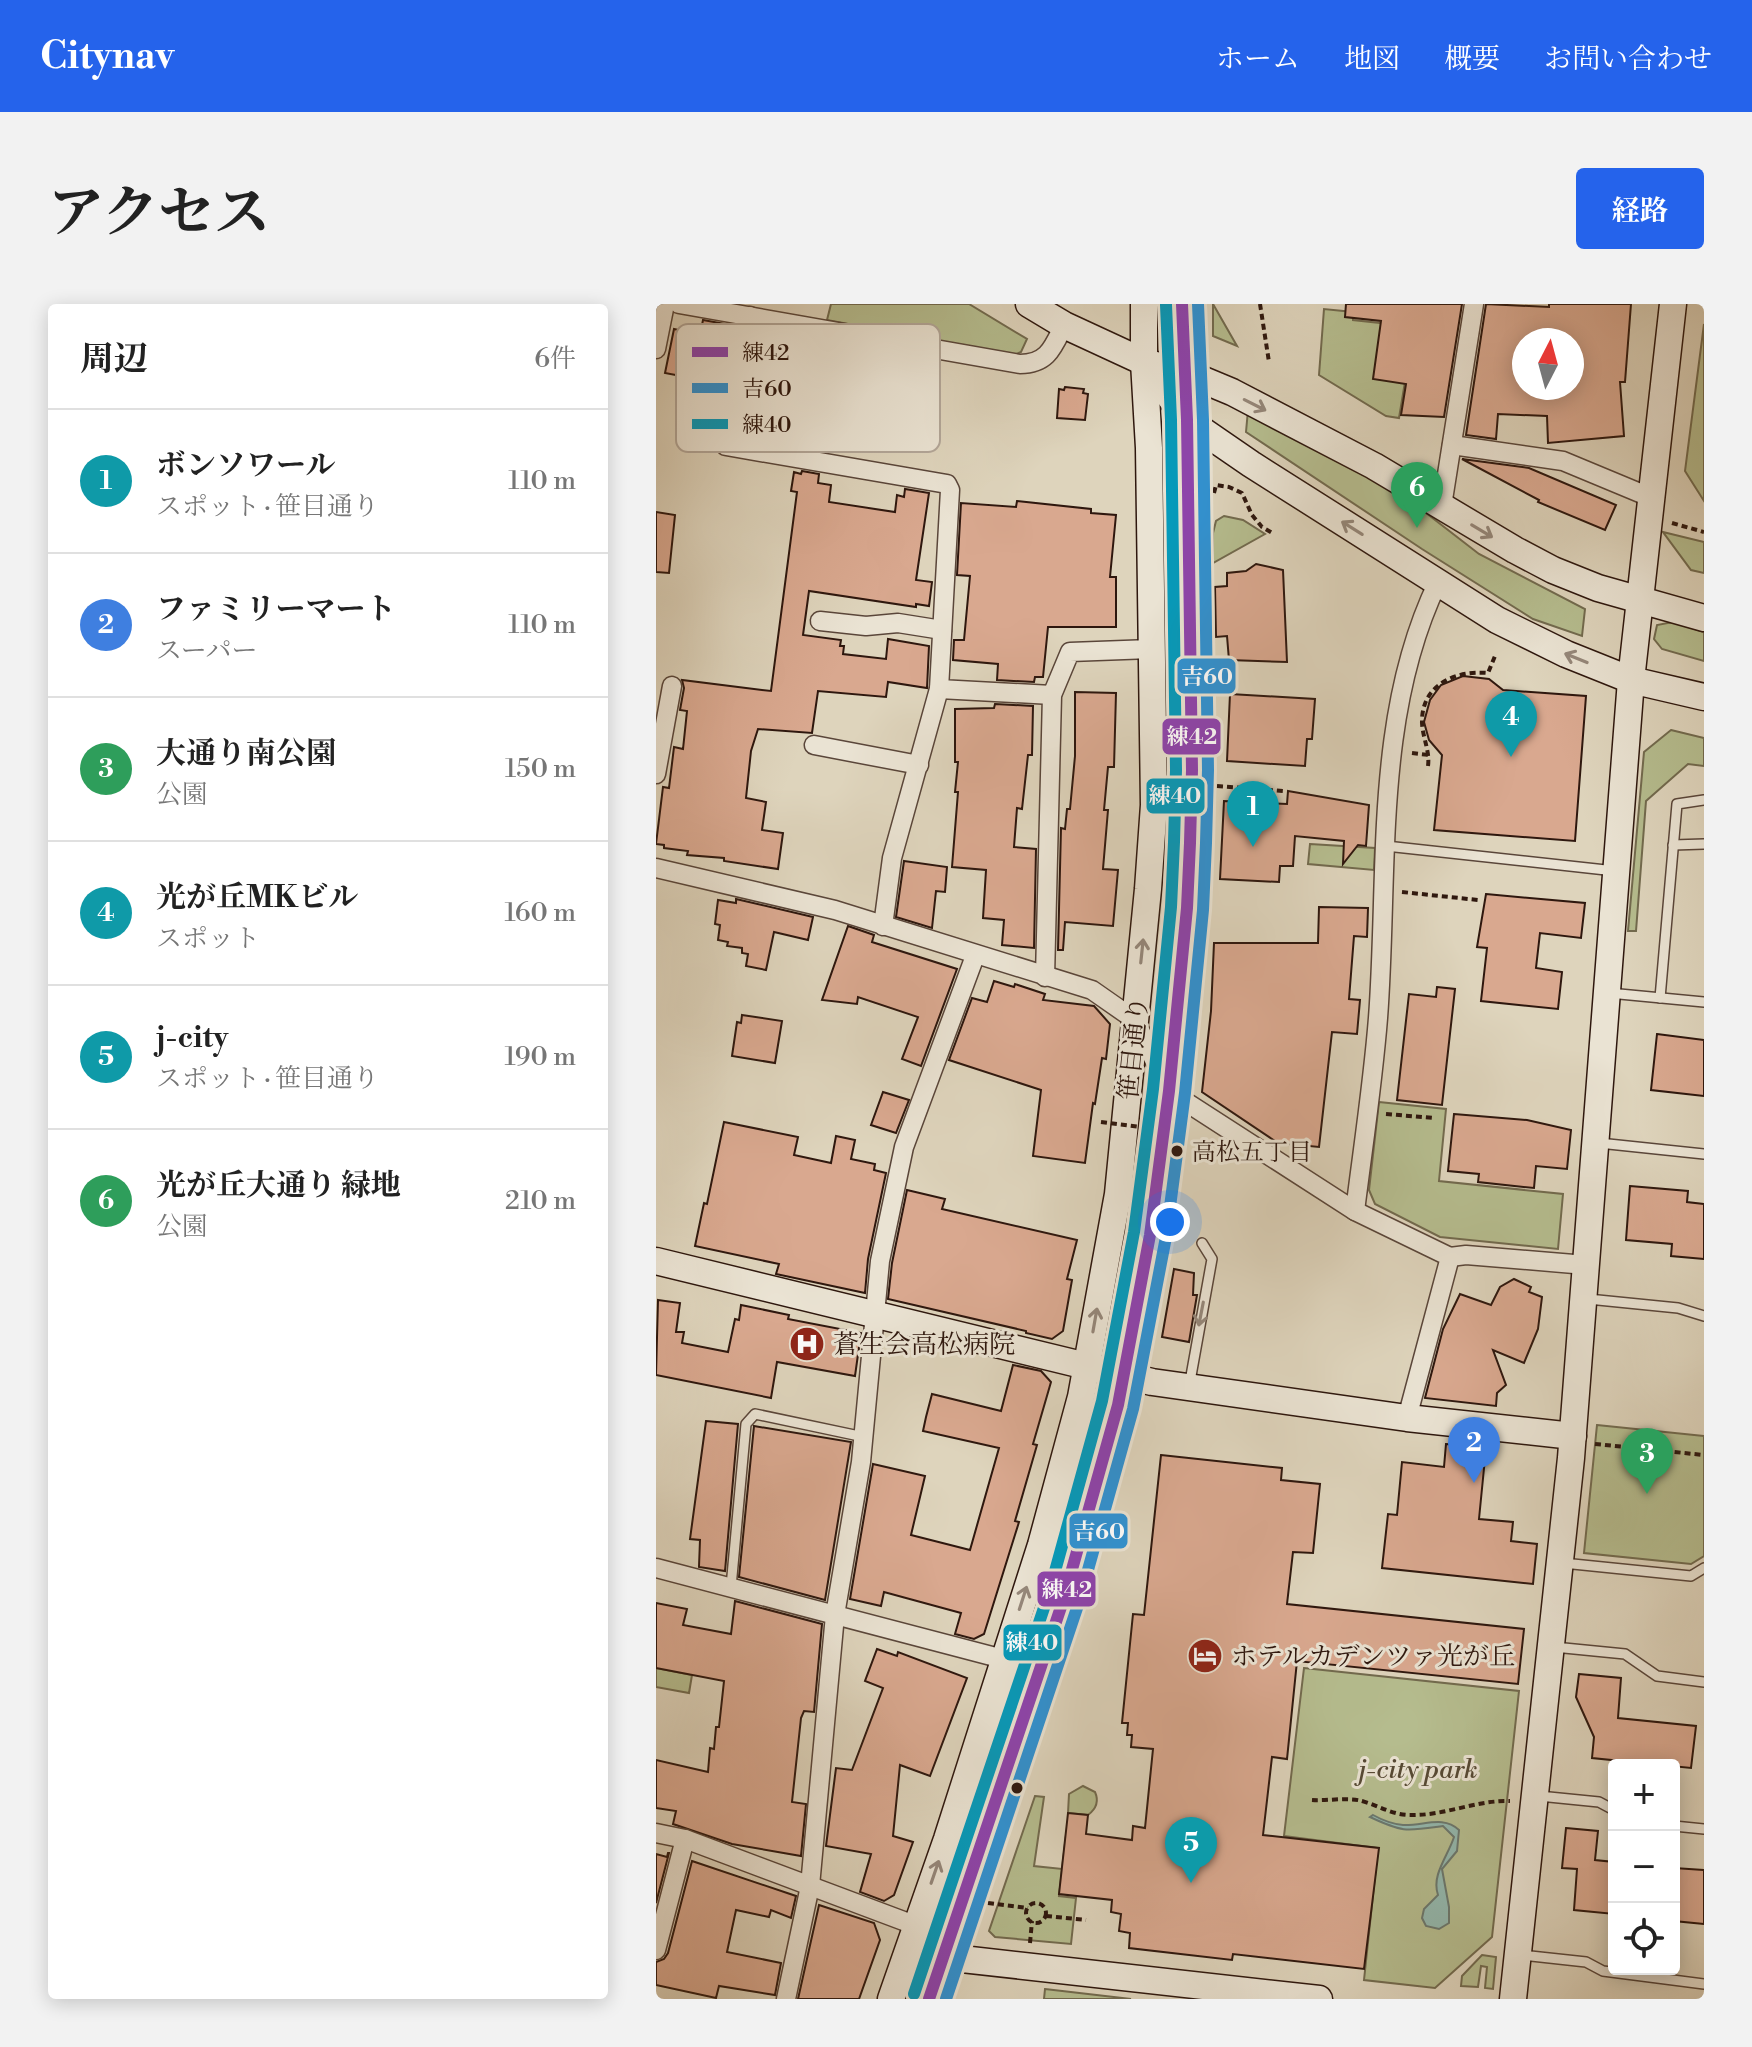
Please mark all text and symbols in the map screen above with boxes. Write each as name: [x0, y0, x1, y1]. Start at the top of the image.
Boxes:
text: Citynav: [40, 33, 174, 80]
text: ホーム: [1216, 42, 1300, 77]
text: 地図: [1344, 42, 1400, 77]
text: 概要: [1444, 42, 1500, 77]
text: お問い合わせ: [1544, 42, 1712, 77]
button: 経路: [1576, 168, 1704, 249]
text: アクセス: [48, 179, 270, 249]
legend: [676, 324, 940, 452]
north arrow: [1512, 328, 1584, 400]
text: 周辺: [80, 339, 148, 381]
text: 練42: [742, 340, 790, 367]
text: 6件: [534, 343, 576, 375]
text: 吉60: [742, 376, 792, 403]
one-way arrow: [1243, 397, 1266, 413]
text: 練40: [742, 412, 792, 439]
text: ボンソワール: [156, 447, 335, 485]
pin: 6: [1391, 462, 1443, 528]
text: 1: [100, 465, 112, 497]
text: 110 m: [508, 465, 576, 497]
text: スポット · 笹目通り: [156, 491, 379, 523]
one-way arrow: [1341, 519, 1364, 535]
one-way arrow: [1470, 523, 1493, 539]
text: ファミリーマート: [156, 591, 395, 629]
text: 2: [98, 609, 114, 641]
text: 110 m: [508, 609, 576, 641]
text: スーパー: [156, 635, 257, 667]
one-way arrow: [1564, 650, 1589, 664]
line badge: 吉60: [1176, 657, 1237, 695]
text: 吉60: [1181, 664, 1233, 691]
pin: 4: [1485, 691, 1537, 757]
line badge: 練42: [1161, 717, 1222, 756]
text: 練42: [1167, 724, 1217, 751]
text: 大通り南公園: [156, 735, 336, 773]
text: 3: [98, 753, 114, 785]
text: 150 m: [505, 753, 576, 785]
line badge: 練40: [1145, 777, 1206, 815]
text: 公園: [156, 779, 208, 811]
pin: 1: [1227, 781, 1279, 847]
text: 練40: [1149, 783, 1201, 810]
text: 光が丘MKビル: [156, 879, 358, 917]
text: 4: [97, 897, 115, 929]
text: 160 m: [505, 897, 576, 929]
text: スポット: [156, 923, 260, 955]
one-way arrow: [1135, 938, 1150, 965]
street label: 笹目通り: [1113, 995, 1155, 1101]
text: j-city: [156, 1019, 228, 1057]
text: 5: [98, 1041, 114, 1073]
text: 190 m: [505, 1041, 576, 1073]
text: スポット · 笹目通り: [156, 1063, 379, 1095]
place label: 高松五丁目: [1192, 1138, 1312, 1168]
marker: 高松五丁目: [1169, 1143, 1185, 1159]
text: 光が丘大通り 緑地: [156, 1167, 401, 1205]
text: 6: [98, 1185, 114, 1217]
text: 210 m: [505, 1185, 576, 1217]
your location: [1150, 1202, 1190, 1242]
text: 公園: [156, 1211, 208, 1243]
one-way arrow: [1193, 1301, 1208, 1326]
one-way arrow: [1088, 1307, 1103, 1333]
hospital icon: 蒼生会高松病院: [788, 1325, 826, 1363]
place label: 蒼生会高松病院: [833, 1329, 1015, 1361]
pin: 2: [1448, 1417, 1500, 1483]
pin: 3: [1621, 1428, 1673, 1494]
line badge: 吉60: [1068, 1512, 1129, 1550]
text: 吉60: [1073, 1519, 1125, 1546]
line badge: 練42: [1036, 1570, 1097, 1608]
text: 練42: [1042, 1577, 1092, 1604]
one-way arrow: [1017, 1586, 1031, 1611]
line badge: 練40: [1002, 1623, 1063, 1662]
text: 練40: [1006, 1630, 1058, 1657]
hotel icon: ホテルカデンツァ光が丘: [1186, 1637, 1224, 1675]
place label: ホテルカデンツァ光が丘: [1231, 1641, 1515, 1673]
park label: j-city park: [1353, 1754, 1478, 1786]
map controls: [1608, 1759, 1680, 1975]
button: +: [1608, 1759, 1680, 1831]
unlabelled marker: [1009, 1780, 1025, 1796]
pin: 5: [1165, 1817, 1217, 1883]
button: −: [1608, 1831, 1680, 1903]
one-way arrow: [929, 1860, 944, 1885]
button: locate: [1608, 1903, 1680, 1975]

